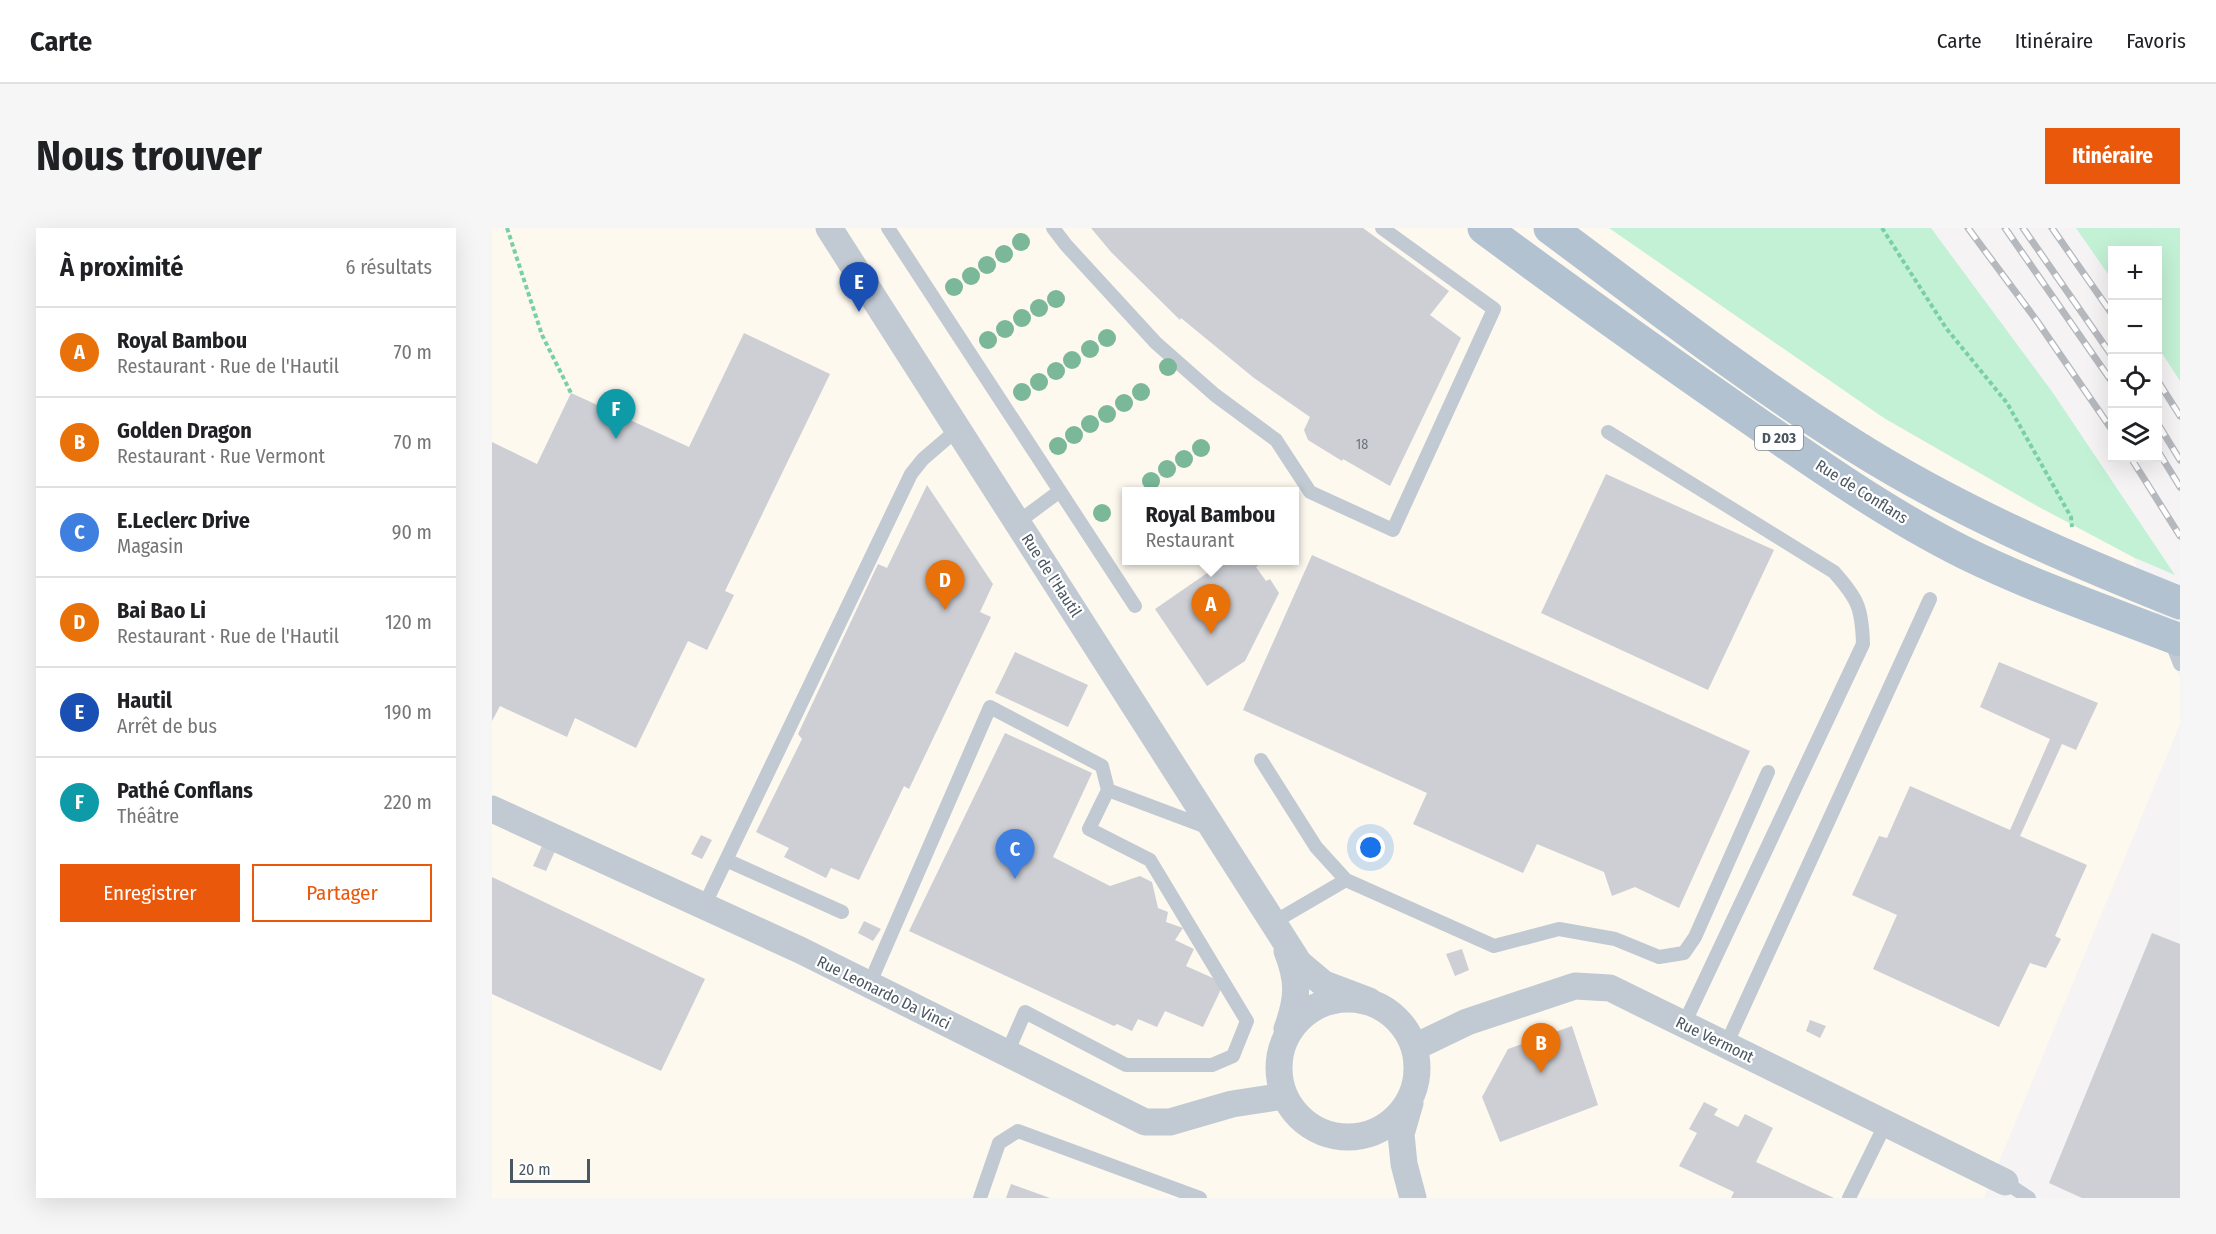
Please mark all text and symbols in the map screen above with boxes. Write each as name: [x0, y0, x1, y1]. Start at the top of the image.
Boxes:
text: Carte: [30, 25, 92, 58]
text: Carte: [1937, 28, 1982, 54]
text: Itinéraire: [2015, 28, 2093, 54]
text: Favoris: [2126, 28, 2186, 54]
button: Itinéraire: [2045, 128, 2180, 184]
text: Nous trouver: [36, 131, 262, 181]
map controls: [2108, 246, 2162, 462]
button: +: [2108, 246, 2162, 300]
text: À proximité: [60, 252, 183, 283]
text: 6 résultats: [346, 255, 432, 279]
pin: E: [840, 262, 878, 312]
button: −: [2108, 300, 2162, 354]
text: Royal Bambou: [117, 327, 247, 354]
text: A: [74, 340, 85, 364]
text: 70 m: [394, 340, 432, 364]
text: Restaurant · Rue de l'Hautil: [117, 354, 339, 378]
button: locate: [2108, 354, 2162, 408]
pin: F: [596, 390, 636, 439]
button: layers: [2108, 408, 2162, 462]
text: Golden Dragon: [117, 417, 252, 444]
road number: D 203: [1755, 426, 1803, 450]
text: B: [74, 430, 85, 454]
text: 70 m: [394, 430, 432, 454]
house number: 18: [1356, 436, 1368, 453]
text: Restaurant · Rue Vermont: [117, 444, 325, 468]
street label: Rue de Conflans: [1812, 455, 1912, 527]
popup: [1122, 487, 1299, 565]
text: Royal Bambou: [1145, 501, 1276, 528]
text: E.Leclerc Drive: [117, 507, 250, 534]
text: C: [74, 520, 85, 544]
text: 90 m: [392, 520, 432, 544]
text: Restaurant: [1145, 528, 1234, 552]
street label: Rue de l'Hautil: [1018, 530, 1086, 621]
text: Magasin: [117, 534, 184, 558]
pin: D: [926, 560, 964, 610]
pin: A: [1192, 584, 1230, 634]
text: Bai Bao Li: [117, 597, 206, 624]
text: D: [74, 610, 85, 634]
text: 120 m: [385, 610, 432, 634]
text: Restaurant · Rue de l'Hautil: [117, 624, 339, 648]
text: Hautil: [117, 687, 172, 714]
text: E: [75, 700, 84, 724]
text: 190 m: [384, 700, 432, 724]
text: Arrêt de bus: [117, 714, 217, 738]
text: Pathé Conflans: [117, 777, 253, 804]
text: F: [75, 790, 84, 814]
text: 220 m: [384, 790, 432, 814]
text: Théâtre: [117, 804, 179, 828]
pin: C: [996, 830, 1034, 879]
your location: [1356, 833, 1385, 862]
button: Enregistrer: [60, 864, 240, 922]
button: Partager: [252, 864, 432, 922]
street label: Rue Leonardo Da Vinci: [814, 952, 954, 1033]
street label: Rue Vermont: [1673, 1012, 1758, 1067]
pin: B: [1522, 1024, 1560, 1073]
scale bar: [510, 1156, 590, 1184]
text: 20 m: [519, 1160, 550, 1179]

